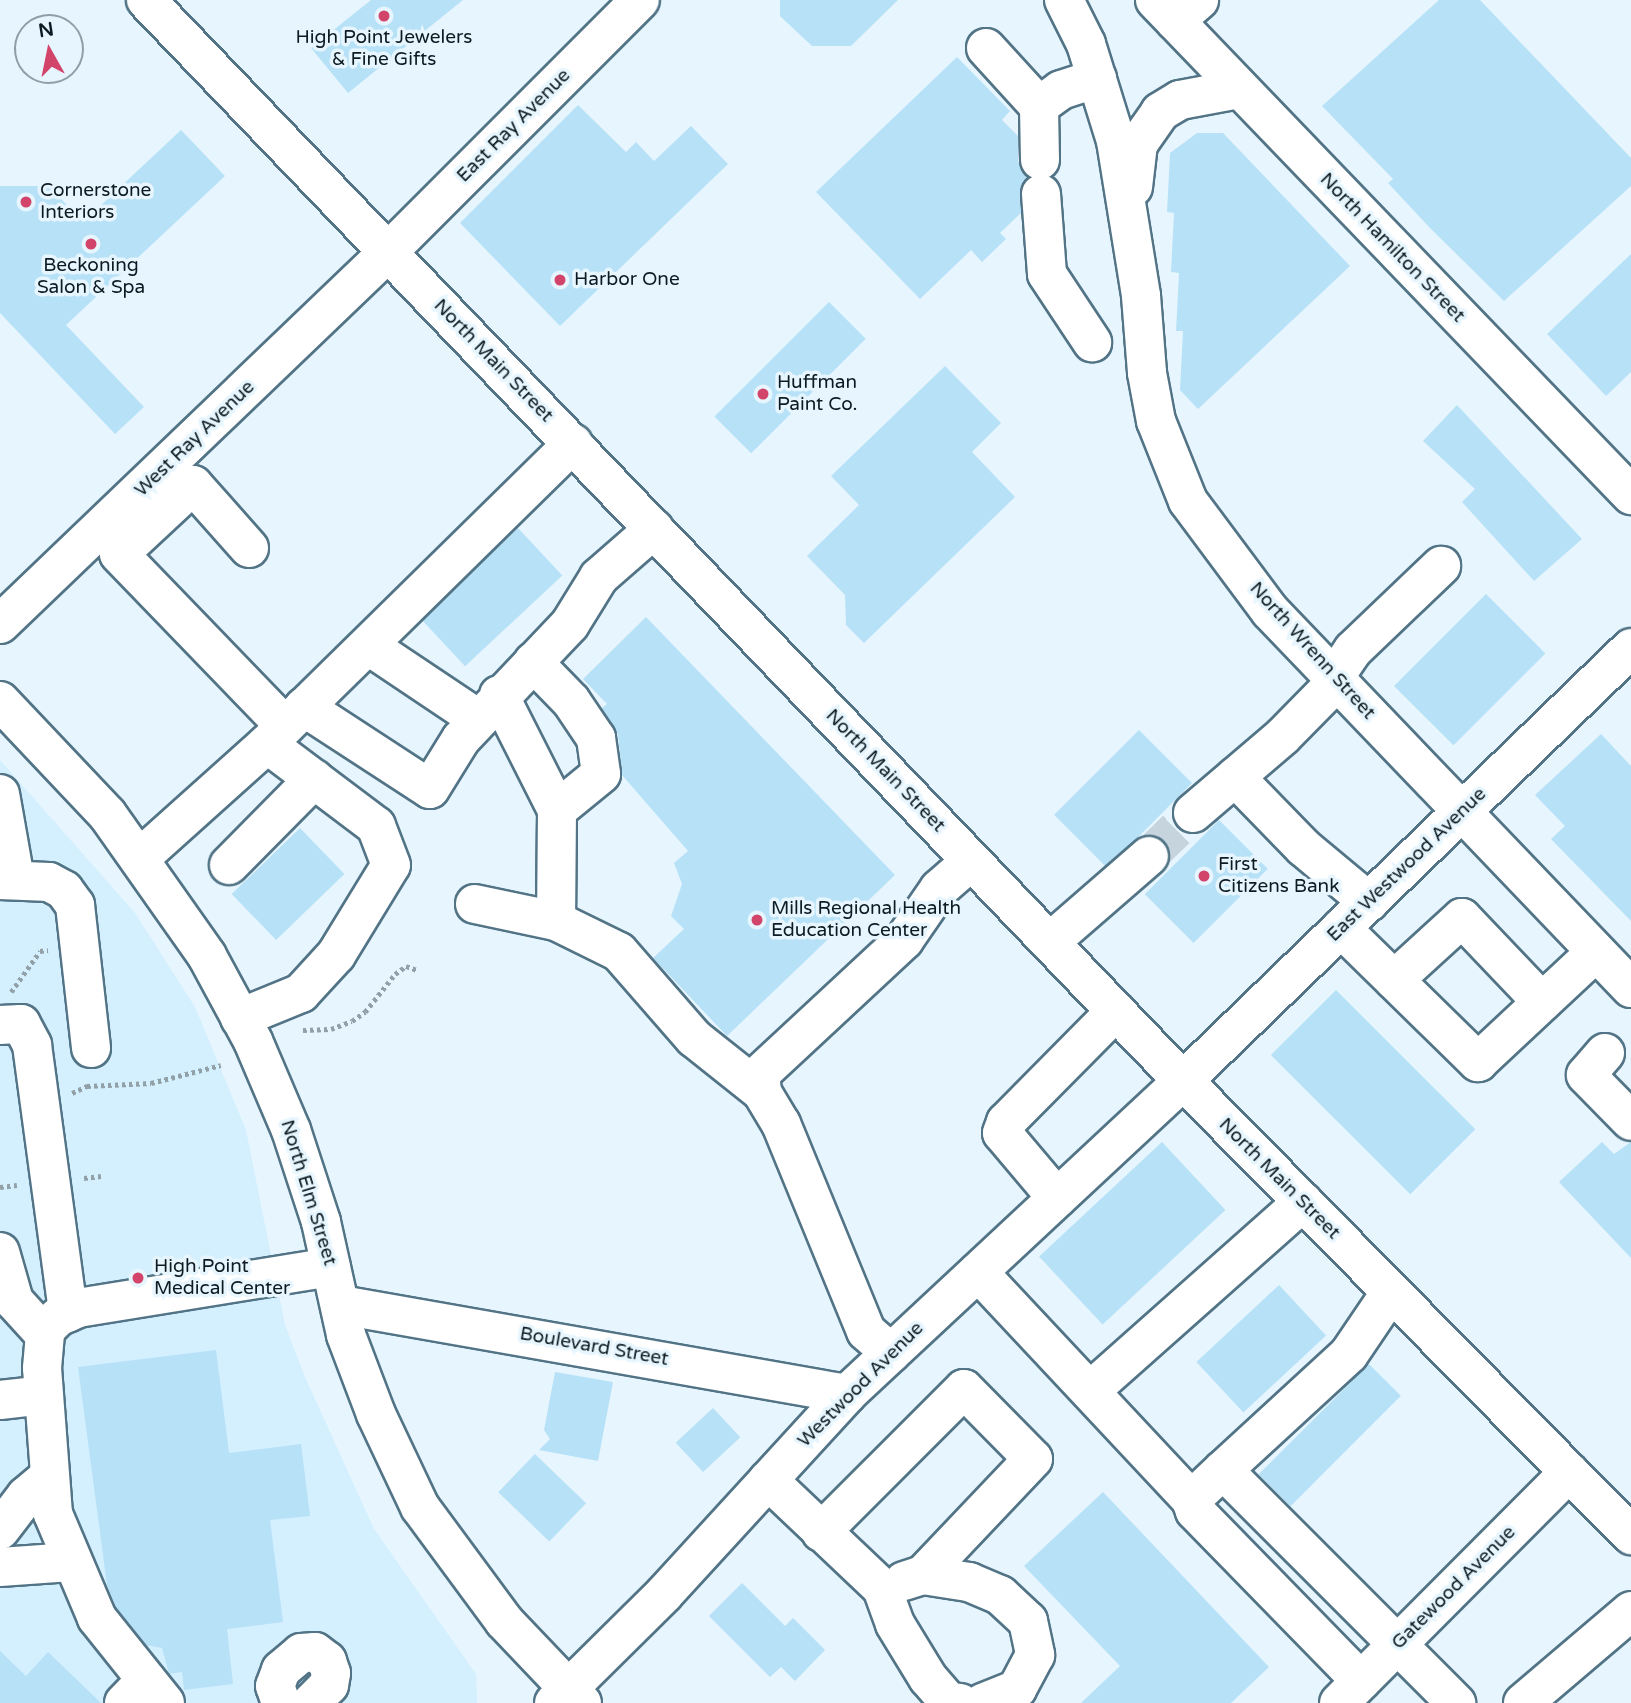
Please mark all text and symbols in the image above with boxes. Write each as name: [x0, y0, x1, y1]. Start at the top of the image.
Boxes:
marker: High Point Jewelers & Fine Gifts: [376, 8, 392, 24]
north arrow: [14, 14, 84, 84]
text: N: [37, 18, 55, 42]
place label: High Point Jewelers & Fine Gifts: [296, 27, 472, 71]
street label: East Ray Avenue: [453, 65, 575, 187]
street label: North Hamilton Street: [1315, 169, 1469, 327]
place label: Cornerstone Interiors: [40, 180, 151, 224]
marker: Cornerstone Interiors: [18, 194, 34, 210]
marker: Beckoning Salon & Spa: [83, 236, 99, 252]
place label: Beckoning Salon & Spa: [37, 255, 145, 299]
place label: Harbor One: [574, 269, 680, 291]
marker: Harbor One: [552, 272, 568, 288]
street label: North Main Street: [428, 295, 558, 427]
place label: Huffman Paint Co.: [777, 372, 857, 416]
street label: West Ray Avenue: [130, 376, 260, 502]
marker: Huffman Paint Co.: [755, 386, 771, 402]
street label: North Wrenn Street: [1244, 578, 1380, 724]
street label: North Main Street: [820, 705, 950, 837]
street label: East Westwood Avenue: [1323, 783, 1491, 947]
place label: First Citizens Bank: [1218, 854, 1340, 898]
marker: First Citizens Bank: [1196, 868, 1212, 884]
place label: Mills Regional Health Education Center: [771, 898, 961, 942]
marker: Mills Regional Health Education Center: [749, 912, 765, 928]
street label: North Main Street: [1214, 1114, 1344, 1244]
street label: North Elm Street: [275, 1117, 341, 1269]
place label: High Point Medical Center: [154, 1256, 290, 1300]
marker: High Point Medical Center: [128, 1268, 148, 1288]
street label: Westwood Avenue: [793, 1317, 929, 1453]
street label: Boulevard Street: [518, 1323, 670, 1371]
street label: Gatewood Avenue: [1387, 1521, 1521, 1655]

